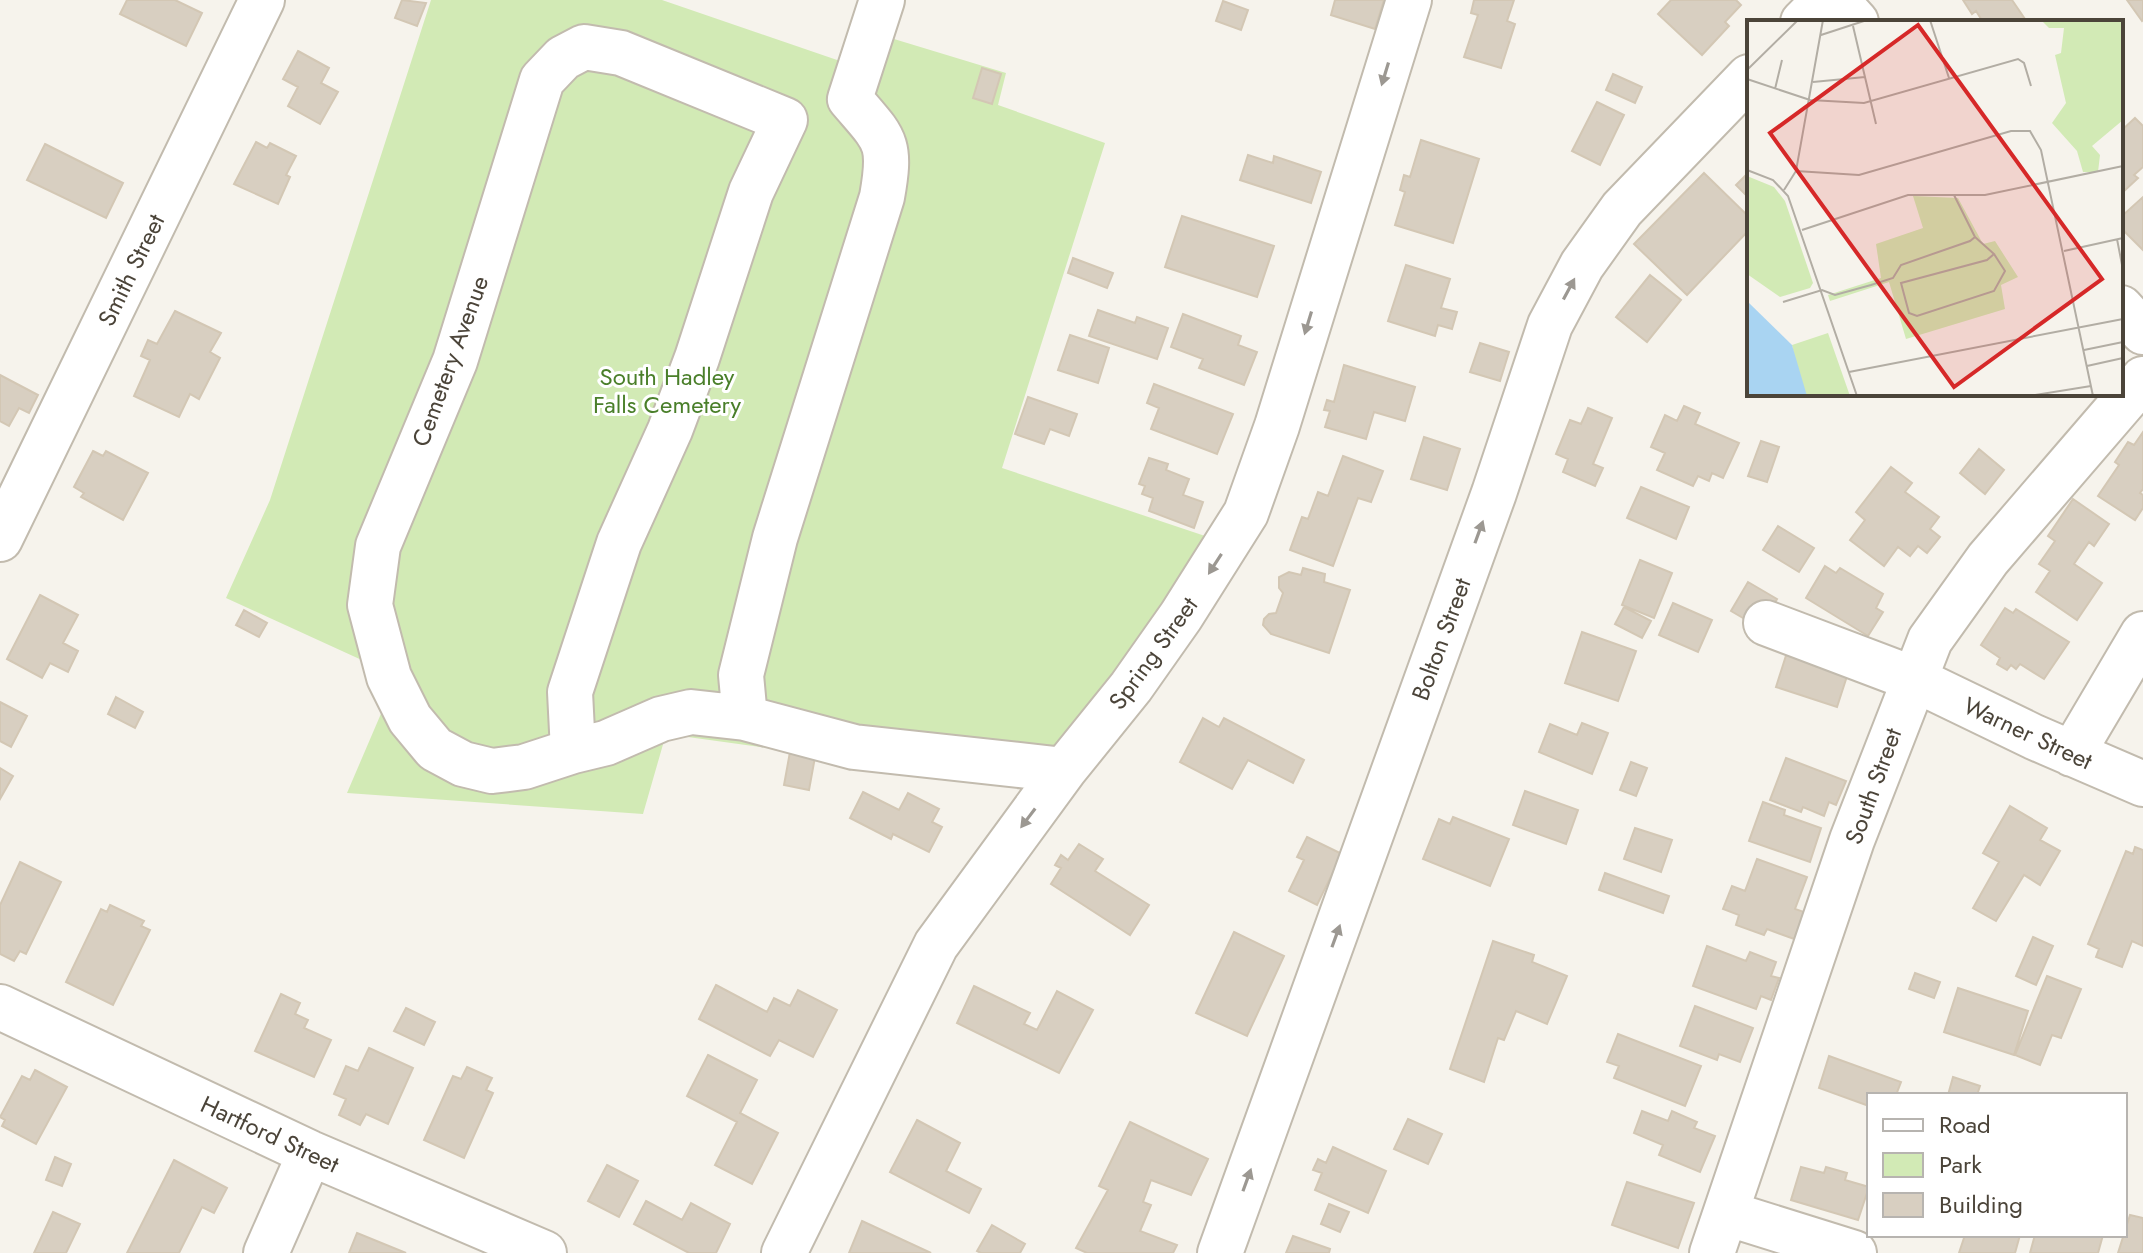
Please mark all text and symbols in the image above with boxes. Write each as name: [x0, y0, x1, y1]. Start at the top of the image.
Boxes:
inset map: [1747, 20, 2123, 396]
one-way arrow: [1378, 63, 1391, 87]
street label: Smith Street: [89, 208, 173, 332]
street label: Cemetery Avenue: [403, 271, 497, 451]
one-way arrow: [1562, 277, 1575, 300]
one-way arrow: [1301, 311, 1314, 335]
park label: South Hadley Falls Cemetery: [593, 359, 742, 422]
one-way arrow: [1474, 520, 1486, 544]
one-way arrow: [1208, 554, 1223, 575]
street label: Bolton Street: [1403, 573, 1479, 705]
street label: Spring Street: [1100, 589, 1206, 717]
street label: Warner Street: [1958, 688, 2099, 778]
street label: South Street: [1836, 723, 1910, 849]
one-way arrow: [1020, 808, 1036, 829]
one-way arrow: [1330, 923, 1342, 947]
street label: Hartford Street: [195, 1087, 345, 1181]
legend: [1867, 1093, 2127, 1237]
text: Road: [1939, 1107, 1991, 1142]
text: Park: [1939, 1147, 1982, 1182]
one-way arrow: [1241, 1168, 1253, 1192]
text: Building: [1939, 1187, 2023, 1222]

